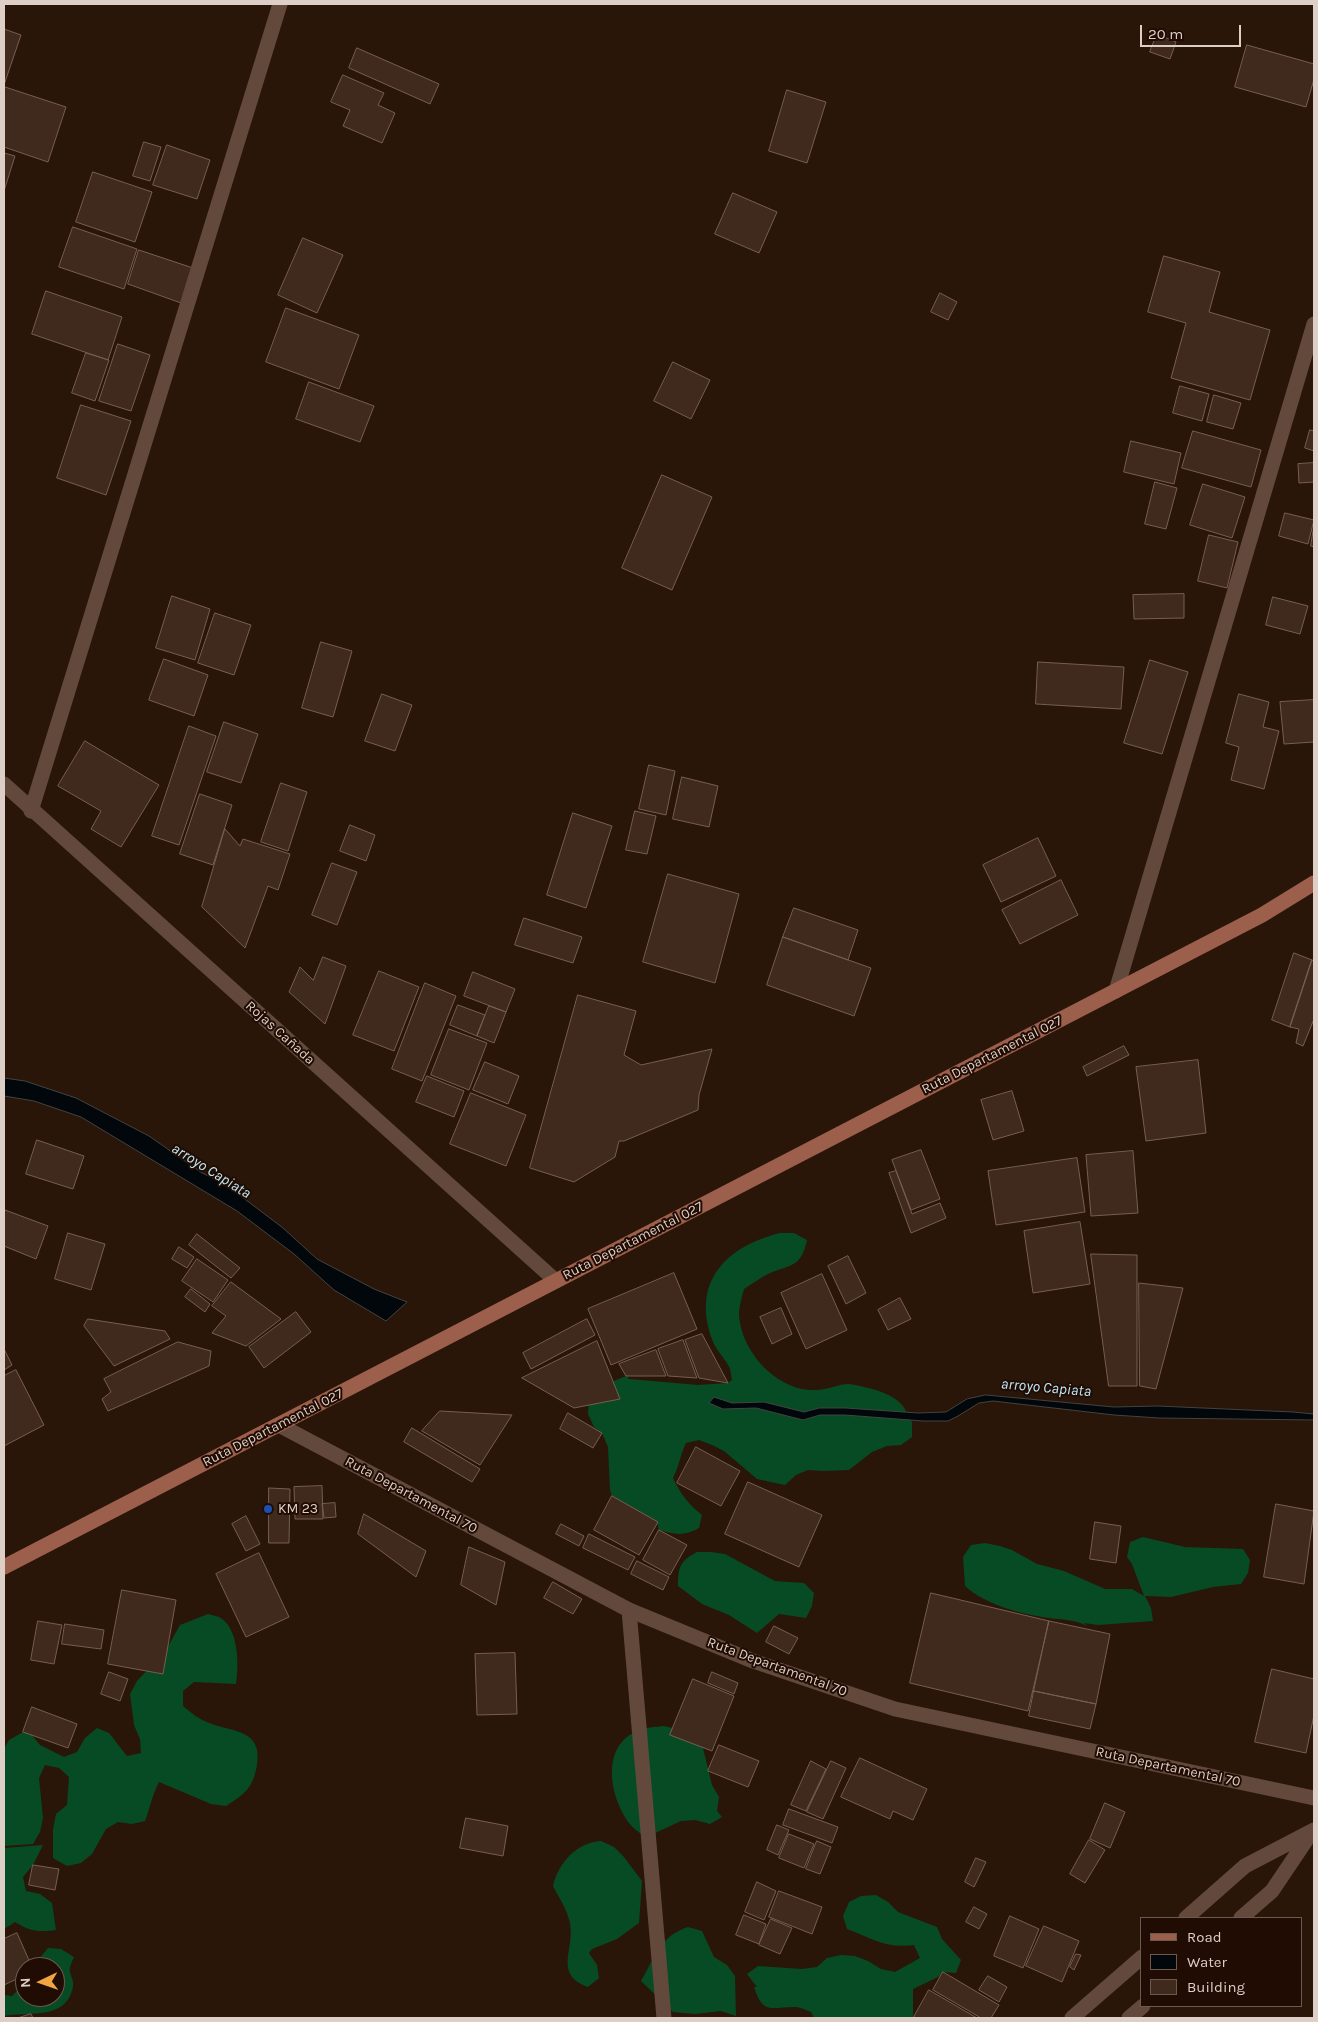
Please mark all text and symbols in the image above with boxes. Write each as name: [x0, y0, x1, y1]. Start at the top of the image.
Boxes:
scale bar: [1143, 15, 1244, 47]
text: 20 m: [1148, 25, 1183, 43]
street label: Rojas Cañada: [242, 997, 318, 1069]
street label: Ruta Departamental 027: [919, 1012, 1065, 1098]
water label: arroyo Capiata: [168, 1139, 254, 1203]
street label: Ruta Departamental 027: [560, 1198, 706, 1284]
water label: arroyo Capiata: [1000, 1375, 1092, 1401]
street label: Ruta Departamental 027: [200, 1385, 346, 1471]
street label: Ruta Departamental 70: [342, 1453, 480, 1537]
place label: KM 23: [278, 1501, 318, 1517]
marker: KM 23: [262, 1503, 274, 1515]
street label: Ruta Departamental 70: [705, 1634, 849, 1700]
street label: Ruta Departamental 70: [1094, 1743, 1242, 1791]
legend: [1140, 1917, 1303, 2007]
text: Road: [1187, 1928, 1222, 1946]
text: Water: [1187, 1953, 1227, 1971]
north arrow: [15, 1957, 65, 2007]
text: N: [17, 1977, 34, 1988]
text: Building: [1187, 1978, 1245, 1996]

